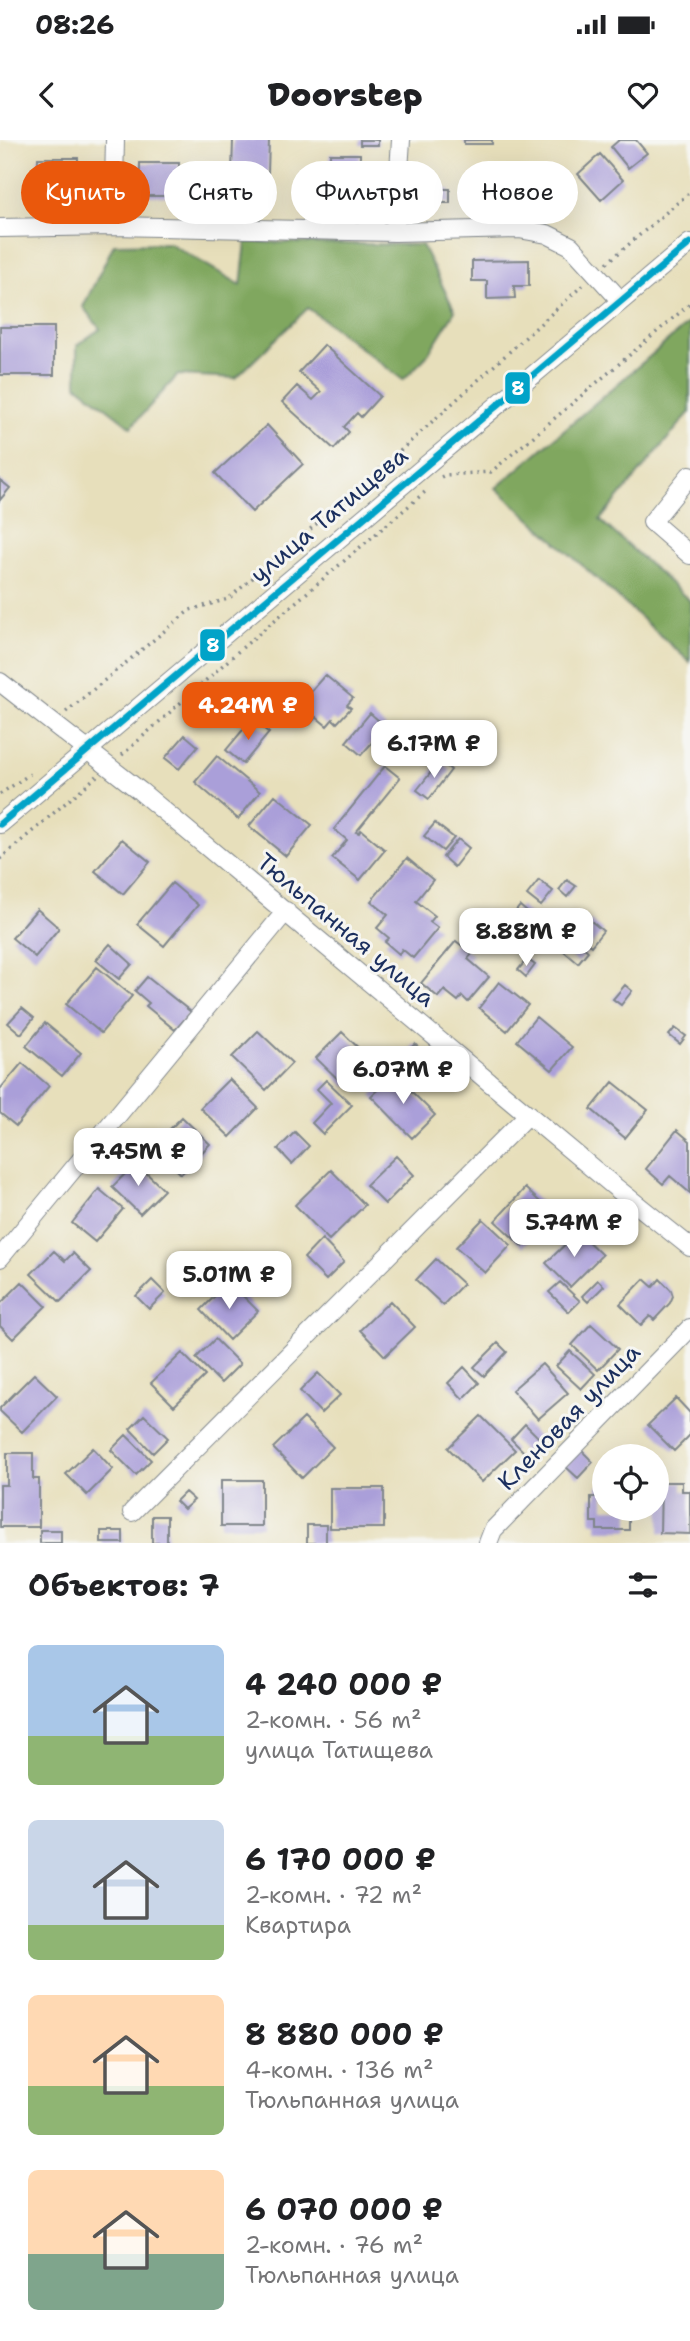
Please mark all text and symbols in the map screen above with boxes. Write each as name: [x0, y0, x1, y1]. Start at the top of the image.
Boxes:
text: 08:26: [35, 7, 114, 42]
text: Doorstep: [267, 73, 423, 116]
icon: back: [28, 76, 66, 114]
icon: heart: [624, 76, 662, 114]
chip: Купить: [21, 161, 150, 224]
chip: Снять: [164, 161, 277, 224]
chip: Фильтры: [291, 161, 443, 224]
chip: Новое: [457, 161, 578, 224]
line badge: 8: [504, 371, 531, 405]
text: 8: [511, 376, 525, 401]
street label: улица Татищева: [244, 440, 415, 590]
line badge: 8: [199, 628, 226, 662]
text: 8: [206, 633, 220, 658]
pin: 4.24M ₽: [183, 682, 313, 742]
text: 4.24M ₽: [198, 690, 298, 720]
pin: 6.17M ₽: [369, 720, 499, 780]
text: 6.17M ₽: [387, 728, 481, 758]
street label: Тюльпанная улица: [250, 846, 442, 1014]
pin: 8.88M ₽: [461, 908, 591, 968]
text: 8.88M ₽: [475, 916, 577, 946]
pin: 6.07M ₽: [338, 1046, 468, 1106]
text: 6.07M ₽: [353, 1054, 453, 1084]
pin: 7.45M ₽: [73, 1128, 203, 1188]
text: 7.45M ₽: [90, 1136, 186, 1166]
pin: 5.74M ₽: [509, 1200, 639, 1259]
text: 5.74M ₽: [525, 1207, 623, 1237]
pin: 5.01M ₽: [164, 1252, 294, 1311]
text: 5.01M ₽: [182, 1259, 276, 1289]
street label: Кленовая улица: [491, 1337, 647, 1497]
map controls: [592, 1444, 669, 1521]
button: locate: [592, 1444, 669, 1521]
text: Объектов: 7: [28, 1565, 220, 1606]
icon: filters: [624, 1566, 662, 1604]
text: 4 240 000 ₽: [245, 1664, 443, 1705]
icon: home: [84, 1673, 168, 1757]
text: 2-комн. · 56 m²: [245, 1705, 422, 1735]
text: улица Татищева: [245, 1735, 433, 1765]
text: 6 170 000 ₽: [245, 1839, 436, 1880]
icon: home: [84, 1848, 168, 1932]
text: 2-комн. · 72 m²: [245, 1880, 422, 1910]
text: Квартира: [245, 1910, 351, 1940]
text: 8 880 000 ₽: [245, 2014, 444, 2055]
icon: home: [84, 2023, 168, 2107]
text: 4-комн. · 136 m²: [245, 2055, 434, 2085]
text: Тюльпанная улица: [245, 2085, 459, 2115]
text: 6 070 000 ₽: [245, 2189, 443, 2230]
icon: home: [84, 2198, 168, 2282]
text: 2-комн. · 76 m²: [245, 2230, 423, 2260]
text: Тюльпанная улица: [245, 2260, 459, 2290]

